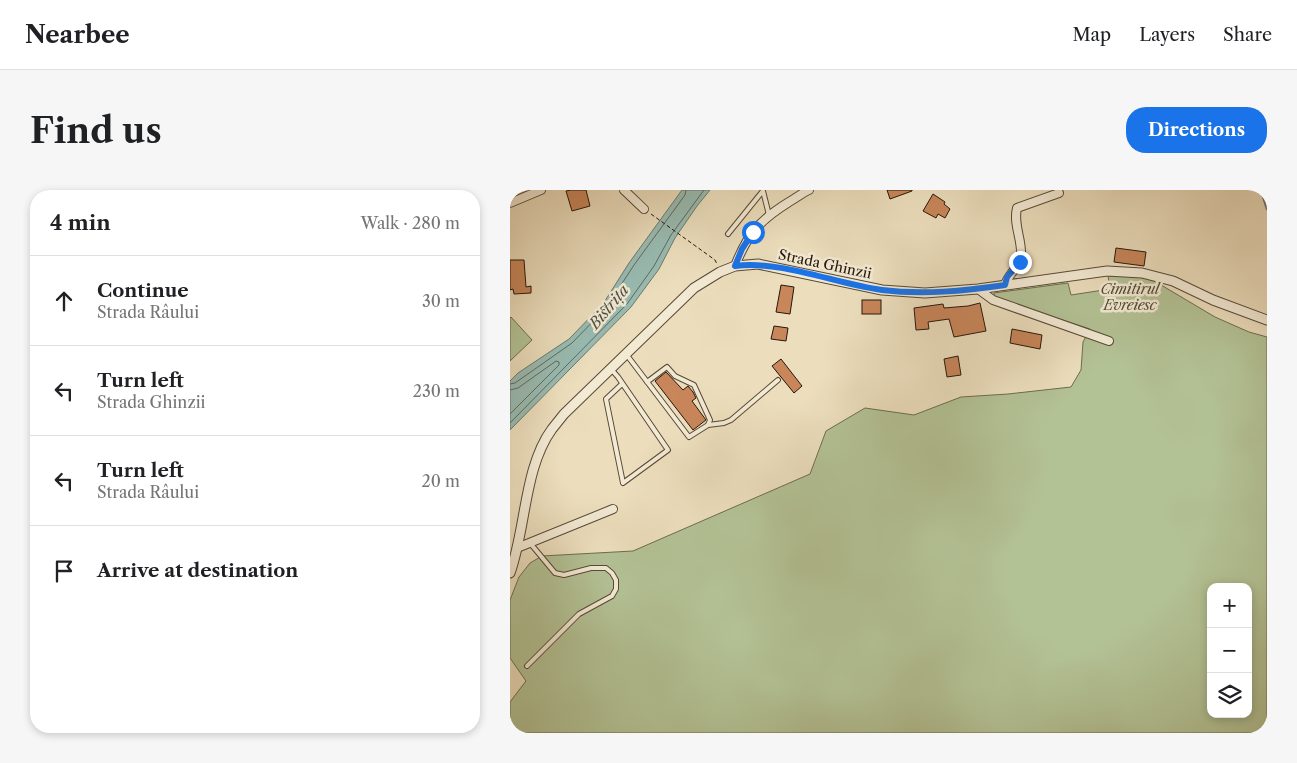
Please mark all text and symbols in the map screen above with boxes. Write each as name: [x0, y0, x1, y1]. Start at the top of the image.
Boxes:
text: Nearbee: [25, 20, 130, 49]
text: Map: [1073, 24, 1111, 46]
text: Layers: [1139, 24, 1195, 46]
text: Share: [1223, 24, 1272, 46]
button: Directions: [1126, 107, 1267, 153]
text: Find us: [30, 109, 162, 152]
text: 4 min: [50, 210, 111, 235]
text: Walk · 280 m: [361, 213, 460, 233]
route start: [742, 221, 765, 244]
street label: Strada Ghinzii: [777, 245, 873, 283]
route end: [1009, 251, 1032, 274]
text: Continue: [97, 279, 189, 302]
park label: Cimitirul Evreiesc: [1100, 280, 1161, 314]
water label: Bistrița: [584, 281, 633, 334]
icon: ahead: [50, 287, 78, 315]
text: 30 m: [422, 291, 460, 311]
text: Strada Râului: [97, 302, 199, 322]
text: Turn left: [97, 369, 184, 392]
icon: left: [50, 377, 78, 405]
text: 230 m: [413, 381, 460, 401]
text: Strada Ghinzii: [97, 392, 205, 412]
text: Turn left: [97, 459, 184, 482]
icon: left: [50, 467, 78, 495]
text: 20 m: [421, 471, 460, 491]
text: Strada Râului: [97, 482, 199, 502]
icon: arrive: [50, 557, 78, 585]
text: Arrive at destination: [97, 559, 298, 582]
map controls: [1207, 583, 1252, 718]
button: +: [1207, 583, 1252, 628]
button: −: [1207, 628, 1252, 673]
button: layers: [1207, 673, 1252, 718]

